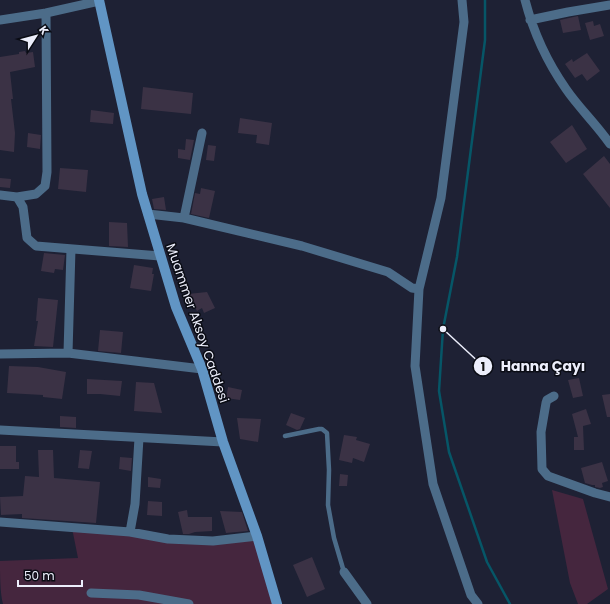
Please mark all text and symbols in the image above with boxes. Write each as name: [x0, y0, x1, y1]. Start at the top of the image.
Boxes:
north arrow: [16, 16, 56, 56]
text: K: [35, 22, 53, 38]
street label: Muammer Aksoy Caddesi: [161, 241, 234, 405]
callout: Hanna Çayı: [473, 353, 594, 379]
text: Hanna Çayı: [501, 356, 585, 376]
text: 1: [481, 358, 485, 375]
scale bar: [18, 562, 82, 588]
text: 50 m: [24, 567, 55, 584]

